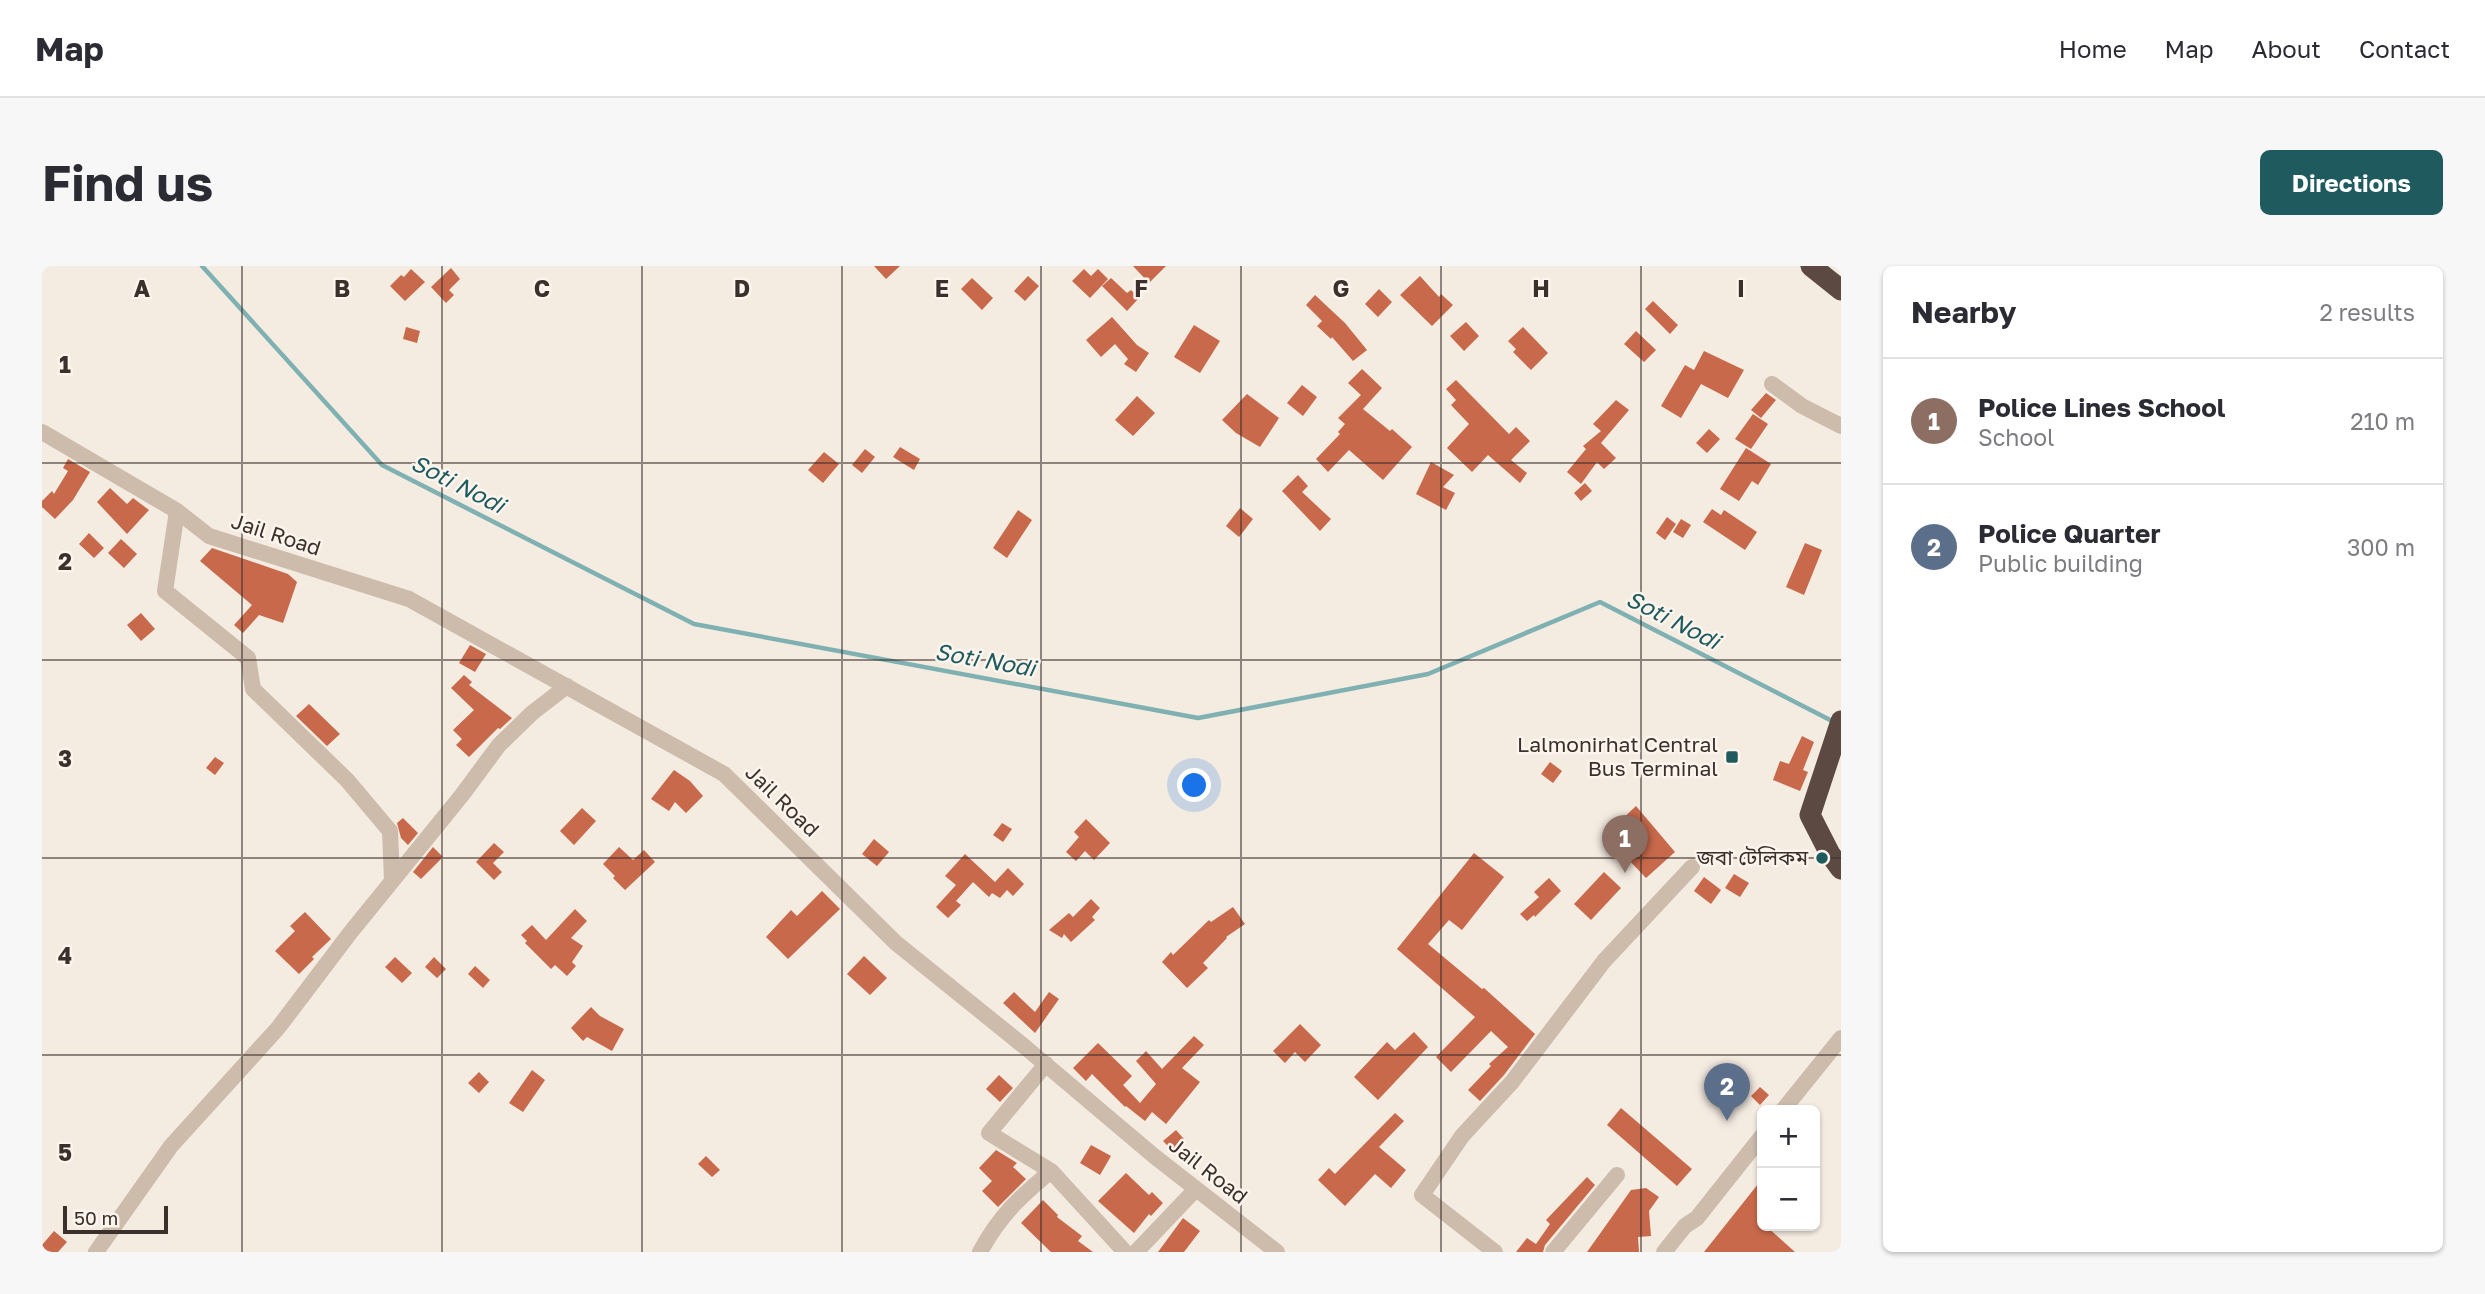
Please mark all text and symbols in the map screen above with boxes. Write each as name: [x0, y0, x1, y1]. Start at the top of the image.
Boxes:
text: Map: [35, 29, 104, 68]
text: Home: [2059, 34, 2127, 63]
text: Map: [2165, 34, 2214, 63]
text: About: [2252, 34, 2321, 63]
text: Contact: [2359, 34, 2450, 63]
button: Directions: [2260, 150, 2443, 215]
text: Find us: [42, 153, 213, 212]
text: A: [134, 274, 151, 302]
text: B: [334, 274, 350, 302]
text: C: [534, 274, 550, 302]
text: D: [734, 274, 750, 302]
text: E: [935, 274, 949, 302]
text: F: [1134, 274, 1148, 302]
text: G: [1333, 274, 1349, 302]
text: H: [1532, 274, 1550, 302]
text: I: [1737, 274, 1745, 302]
text: Nearby: [1911, 294, 2016, 330]
text: 2 results: [2319, 298, 2415, 326]
text: 1: [59, 350, 71, 378]
text: Police Lines School: [1978, 392, 2226, 423]
text: 1: [1928, 407, 1940, 435]
text: 210 m: [2350, 407, 2415, 435]
text: School: [1978, 423, 2054, 451]
water label: Soti Nodi: [407, 448, 512, 520]
street label: Jail Road: [228, 507, 324, 561]
text: Police Quarter: [1978, 518, 2161, 549]
text: 2: [1927, 533, 1941, 561]
text: 300 m: [2347, 533, 2415, 561]
text: 2: [58, 547, 72, 575]
text: Public building: [1978, 549, 2143, 577]
water label: Soti Nodi: [1622, 584, 1727, 656]
water label: Soti Nodi: [933, 636, 1040, 682]
place label: Lalmonirhat Central Bus Terminal: [1517, 731, 1718, 781]
text: 3: [58, 744, 72, 772]
marker: Lalmonirhat Central Bus Terminal: [1724, 749, 1740, 765]
street label: Jail Road: [740, 759, 825, 842]
your location: [1177, 768, 1211, 802]
pin: 1: [1602, 815, 1648, 873]
place label: জবা টেলিকম: [1696, 844, 1809, 870]
marker: জবা টেলিকম: [1814, 850, 1830, 866]
text: 4: [58, 941, 72, 969]
pin: 2: [1704, 1063, 1750, 1121]
map controls: [1757, 1105, 1820, 1231]
button: +: [1757, 1105, 1820, 1168]
street label: Jail Road: [1164, 1131, 1253, 1209]
text: 5: [58, 1138, 72, 1166]
button: −: [1757, 1168, 1820, 1231]
scale bar: [63, 1203, 168, 1235]
text: 50 m: [74, 1206, 118, 1229]

